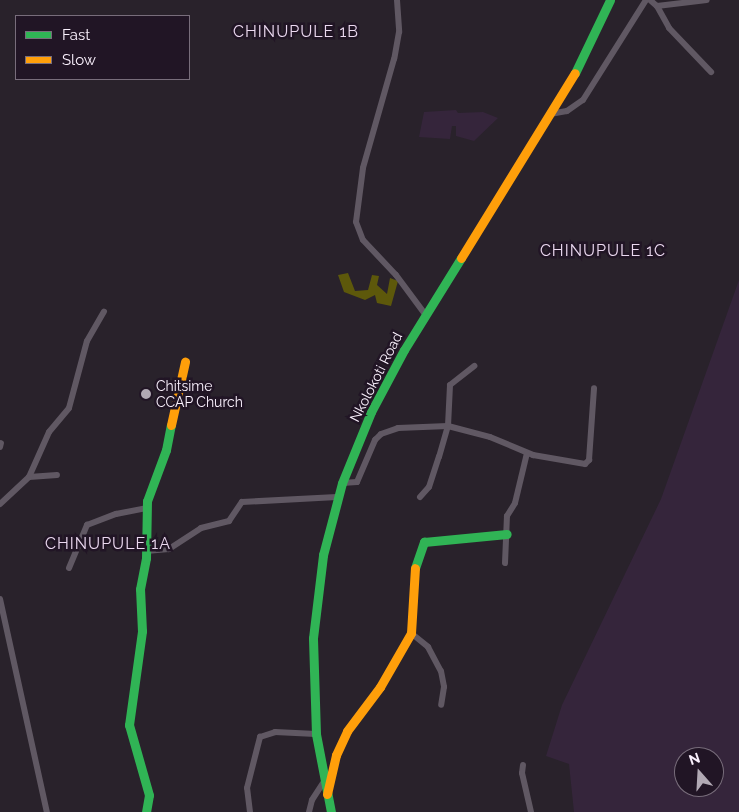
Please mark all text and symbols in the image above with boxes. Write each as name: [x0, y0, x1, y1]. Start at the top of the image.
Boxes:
legend: [15, 15, 190, 80]
district label: CHINUPULE 1B: [232, 22, 360, 42]
text: Fast: [62, 26, 90, 44]
text: Slow: [62, 51, 96, 69]
district label: CHINUPULE 1C: [538, 241, 668, 261]
street label: Nkolokoti Road: [346, 329, 406, 425]
place label: Chitsime CCAP Church: [156, 378, 243, 411]
marker: Chitsime CCAP Church: [140, 388, 152, 400]
district label: CHINUPULE 1A: [43, 534, 173, 554]
north arrow: [674, 747, 724, 797]
text: N: [687, 749, 702, 768]

